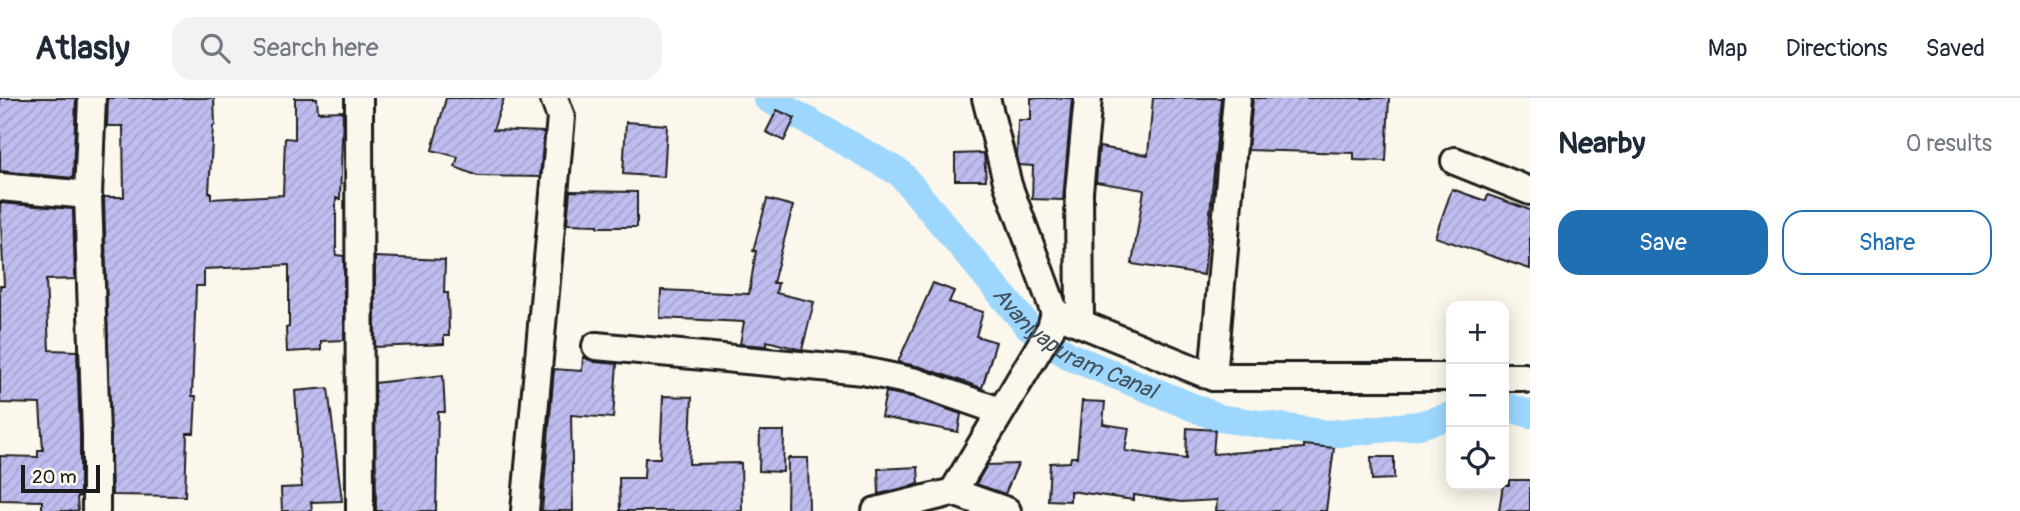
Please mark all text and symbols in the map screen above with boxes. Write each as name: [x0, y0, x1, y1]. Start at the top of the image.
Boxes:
search box: [172, 17, 662, 80]
text: Atlasly: [35, 28, 130, 69]
icon: search: [196, 29, 234, 67]
text: Search here: [252, 32, 379, 64]
text: Map: [1708, 34, 1748, 63]
text: Directions: [1786, 34, 1887, 63]
text: Saved: [1925, 34, 1985, 63]
text: Nearby: [1558, 125, 1645, 162]
text: 0 results: [1906, 129, 1992, 158]
button: Save: [1558, 210, 1768, 275]
button: Share: [1782, 210, 1992, 275]
water label: Avaniyapuram Canal: [986, 281, 1164, 407]
map controls: [1446, 301, 1509, 490]
button: +: [1446, 301, 1509, 364]
button: −: [1446, 364, 1509, 427]
button: locate: [1446, 427, 1509, 490]
scale bar: [21, 462, 100, 494]
text: 20 m: [32, 465, 77, 489]

